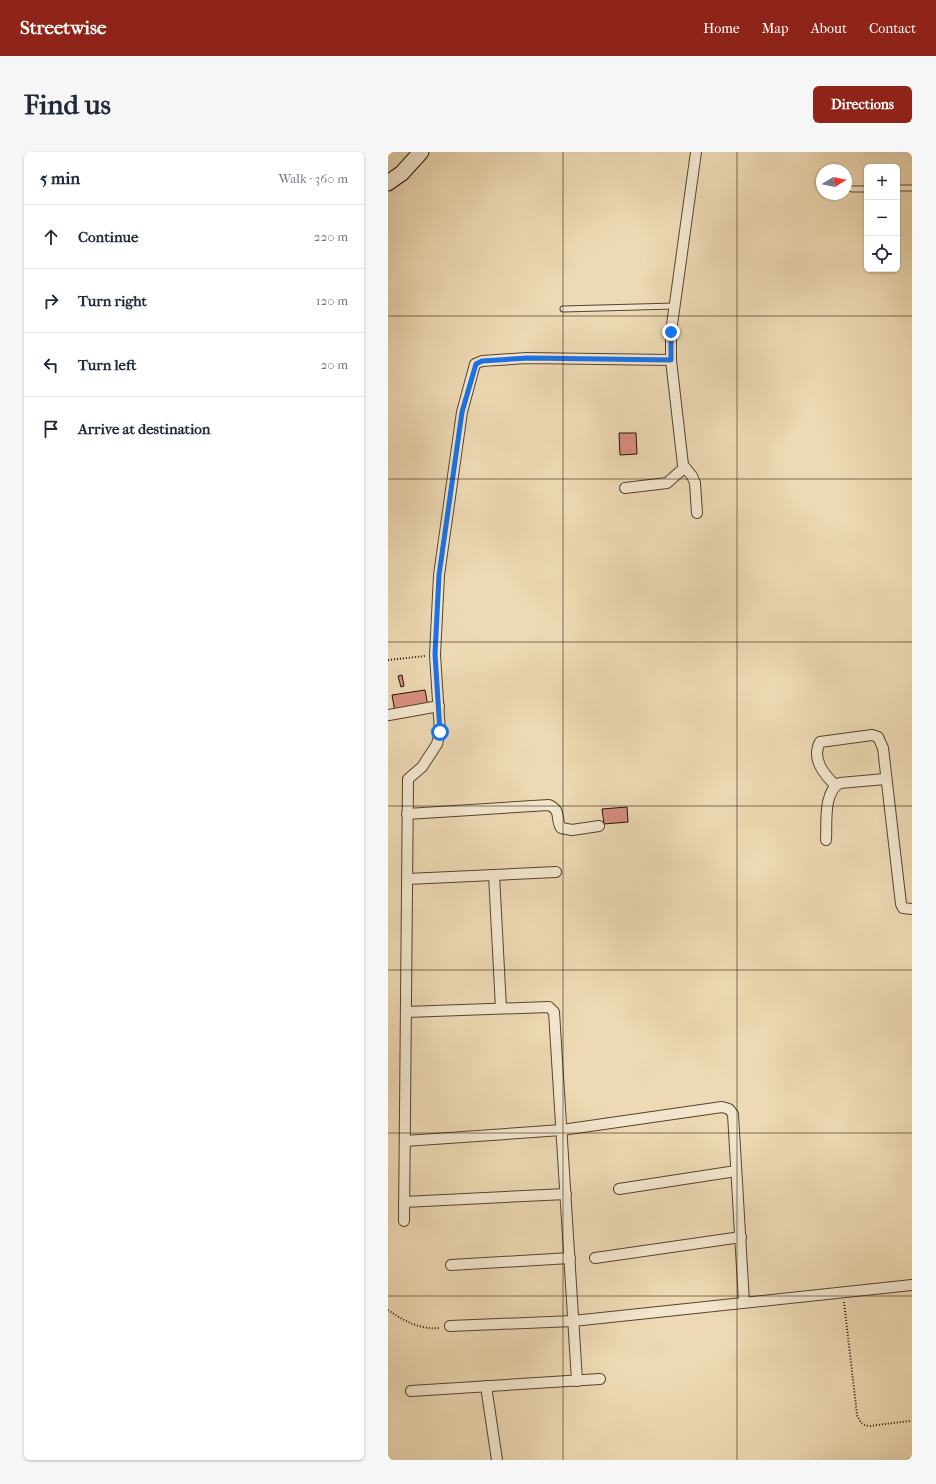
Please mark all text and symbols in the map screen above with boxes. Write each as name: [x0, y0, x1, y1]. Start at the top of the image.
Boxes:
text: Streetwise: [20, 17, 106, 39]
text: Home: [703, 20, 740, 37]
text: Map: [762, 20, 789, 37]
text: About: [811, 20, 847, 37]
text: Contact: [869, 20, 916, 37]
button: Directions: [813, 86, 912, 123]
text: Find us: [24, 88, 111, 121]
north arrow: [816, 164, 852, 200]
map controls: [864, 164, 900, 272]
button: +: [864, 164, 900, 200]
text: 5 min: [40, 168, 80, 188]
text: Walk · 360 m: [278, 171, 348, 186]
button: −: [864, 200, 900, 236]
icon: ahead: [40, 226, 62, 248]
text: Continue: [78, 228, 138, 246]
text: 220 m: [314, 229, 348, 244]
button: locate: [864, 236, 900, 272]
icon: right: [40, 290, 62, 312]
text: Turn right: [78, 292, 147, 310]
text: 120 m: [316, 293, 348, 308]
route end: [662, 323, 680, 341]
icon: left: [40, 354, 62, 376]
text: Turn left: [78, 356, 136, 374]
text: 20 m: [321, 357, 348, 372]
icon: arrive: [40, 418, 62, 440]
text: Arrive at destination: [78, 420, 210, 438]
route start: [431, 723, 449, 741]

